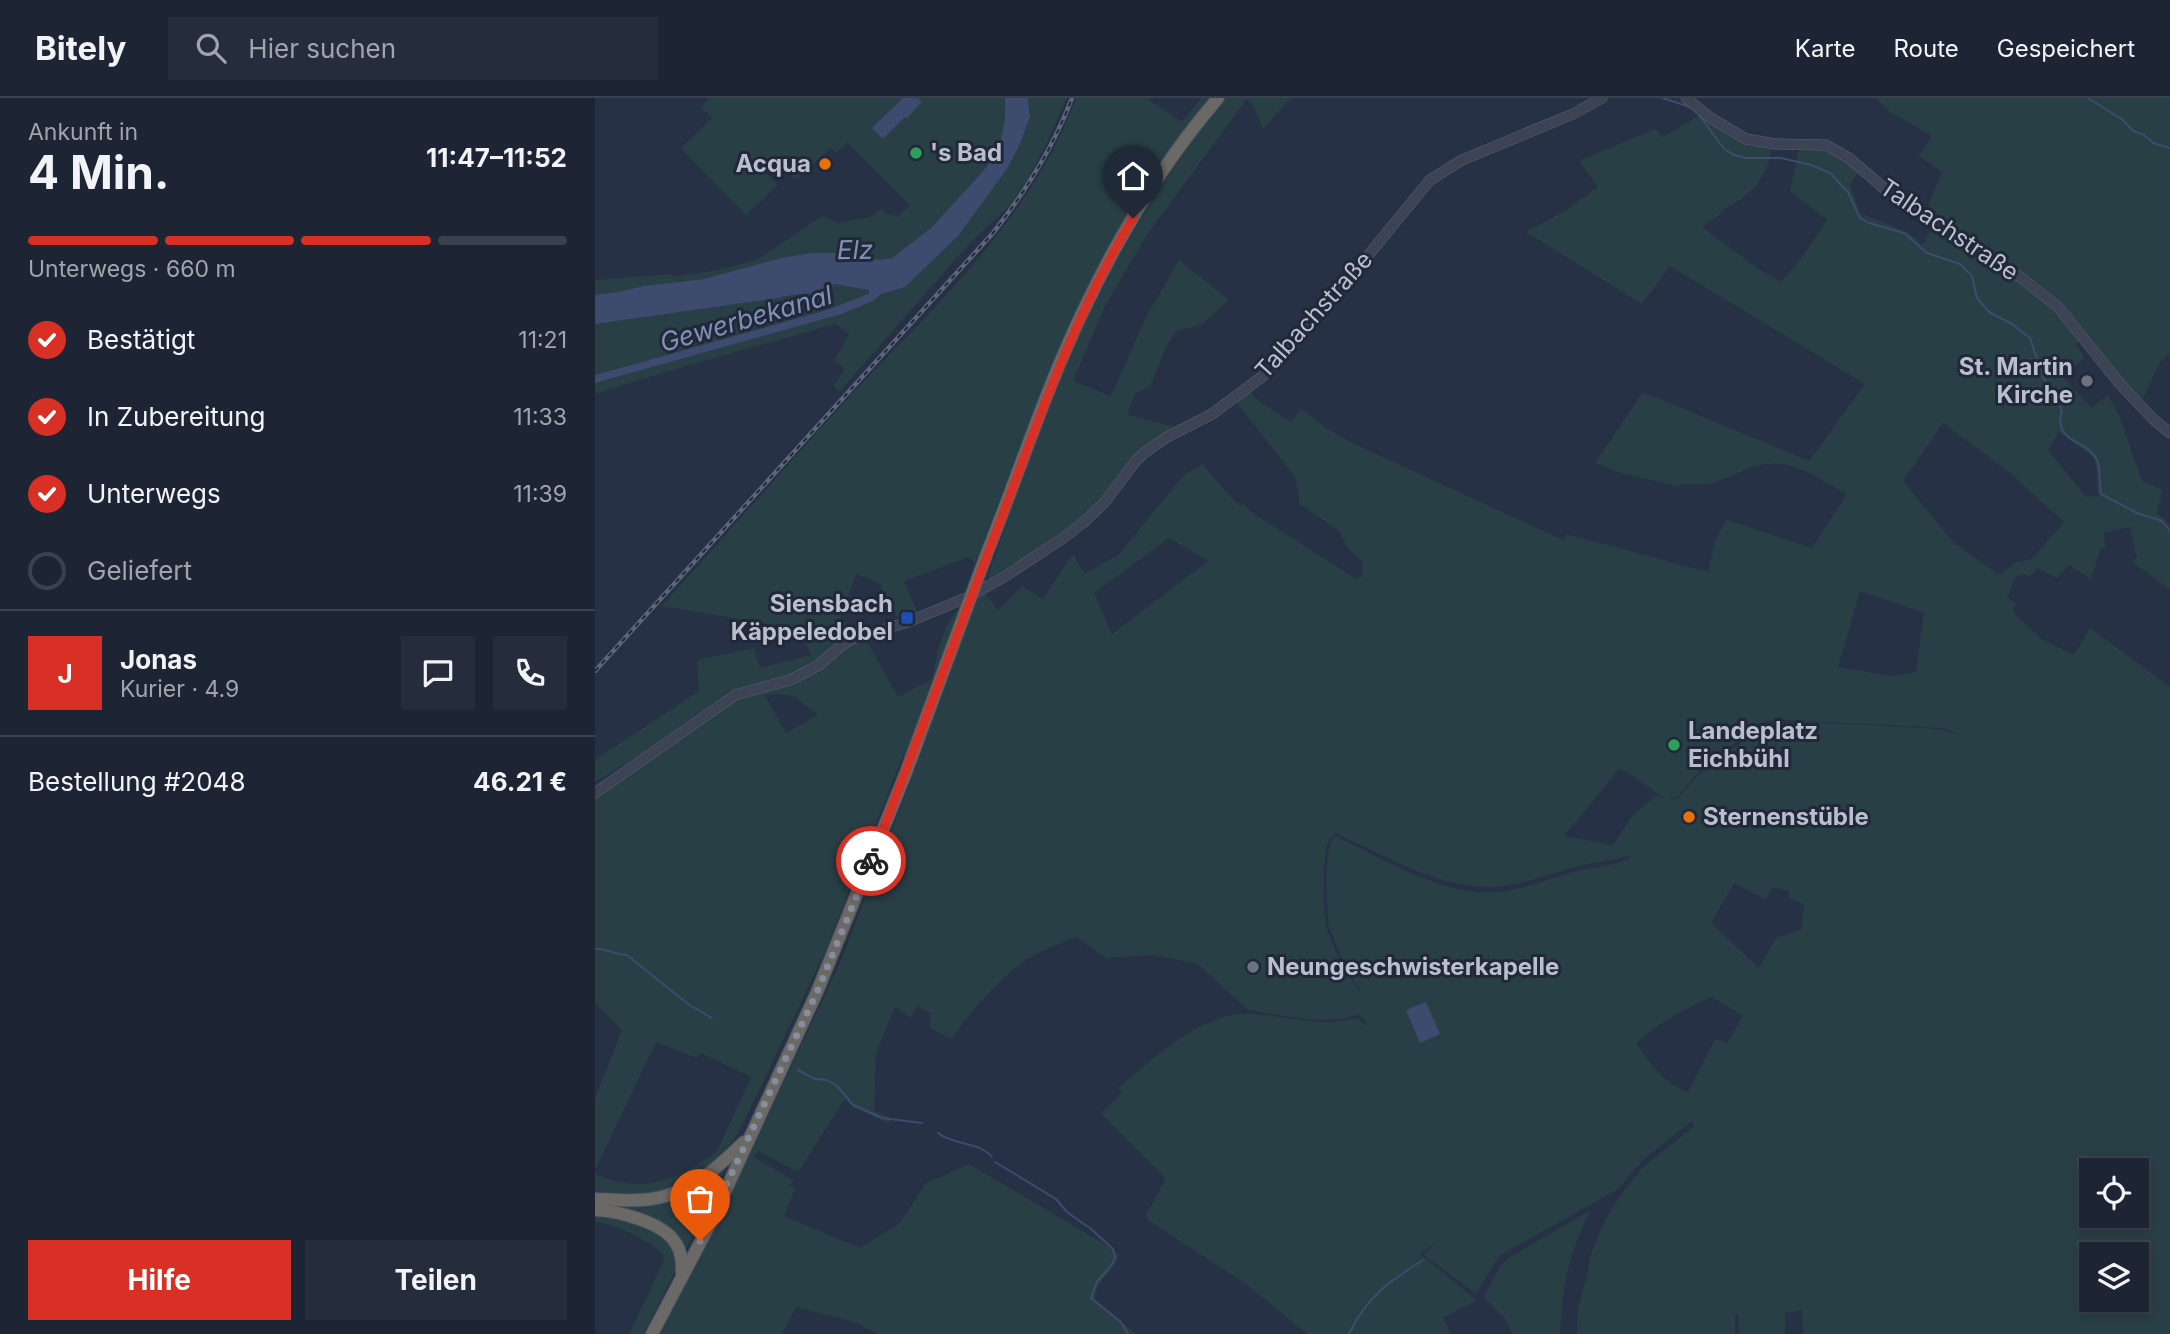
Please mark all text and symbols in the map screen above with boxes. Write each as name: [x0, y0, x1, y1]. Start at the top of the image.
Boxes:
search box: [168, 17, 658, 80]
text: Bitely: [35, 28, 126, 68]
icon: search: [192, 29, 230, 67]
text: Hier suchen: [248, 33, 396, 64]
text: Karte: [1795, 34, 1855, 63]
text: Route: [1893, 34, 1959, 63]
text: Gespeichert: [1997, 34, 2135, 63]
text: Ankunft in: [28, 118, 138, 146]
place label: 's Bad: [930, 138, 1002, 167]
text: 11:47–11:52: [426, 142, 567, 173]
text: 4 Min.: [28, 144, 169, 200]
marker: 's Bad: [908, 145, 924, 161]
pin: [1103, 146, 1163, 218]
place label: Acqua: [736, 149, 811, 178]
marker: Acqua: [817, 156, 833, 172]
icon: home: [1114, 157, 1152, 195]
street label: Talbachstraße: [1874, 173, 2024, 287]
water label: Elz: [837, 234, 873, 265]
street label: Talbachstraße: [1249, 245, 1378, 384]
text: Unterwegs · 660 m: [28, 255, 236, 283]
water label: Gewerbekanal: [656, 279, 836, 358]
icon: check: [28, 321, 66, 359]
text: Bestätigt: [87, 324, 195, 355]
text: 11:21: [518, 326, 567, 354]
place label: St. Martin Kirche: [1959, 352, 2073, 409]
marker: St. Martin Kirche: [2079, 373, 2095, 389]
icon: check: [28, 398, 66, 436]
text: In Zubereitung: [87, 401, 265, 432]
text: 11:33: [513, 403, 567, 431]
icon: check: [28, 475, 66, 513]
text: Unterwegs: [87, 478, 221, 509]
text: 11:39: [513, 480, 567, 508]
text: Geliefert: [87, 555, 192, 586]
place label: Siensbach Käppeledobel: [731, 589, 893, 646]
marker: Siensbach Käppeledobel: [899, 610, 915, 626]
button: chat: [401, 636, 475, 710]
button: phone: [493, 636, 567, 710]
text: Jonas: [120, 644, 197, 675]
text: J: [57, 658, 73, 689]
text: Kurier · 4.9: [120, 675, 239, 703]
place label: Landeplatz Eichbühl: [1688, 716, 1818, 773]
marker: Landeplatz Eichbühl: [1666, 737, 1682, 753]
text: Bestellung #2048: [28, 766, 246, 797]
text: 46.21 €: [473, 766, 567, 797]
place label: Sternenstüble: [1703, 802, 1869, 831]
marker: Sternenstüble: [1681, 809, 1697, 825]
courier: [836, 826, 906, 896]
icon: bike: [852, 842, 890, 880]
place label: Neungeschwisterkapelle: [1267, 952, 1559, 981]
marker: Neungeschwisterkapelle: [1245, 959, 1261, 975]
map controls: [2079, 1158, 2149, 1312]
button: locate: [2079, 1158, 2149, 1228]
pin: [670, 1169, 730, 1241]
icon: bag: [681, 1180, 719, 1218]
button: Hilfe: [28, 1240, 291, 1320]
button: Teilen: [305, 1240, 567, 1320]
button: layers: [2079, 1242, 2149, 1312]

